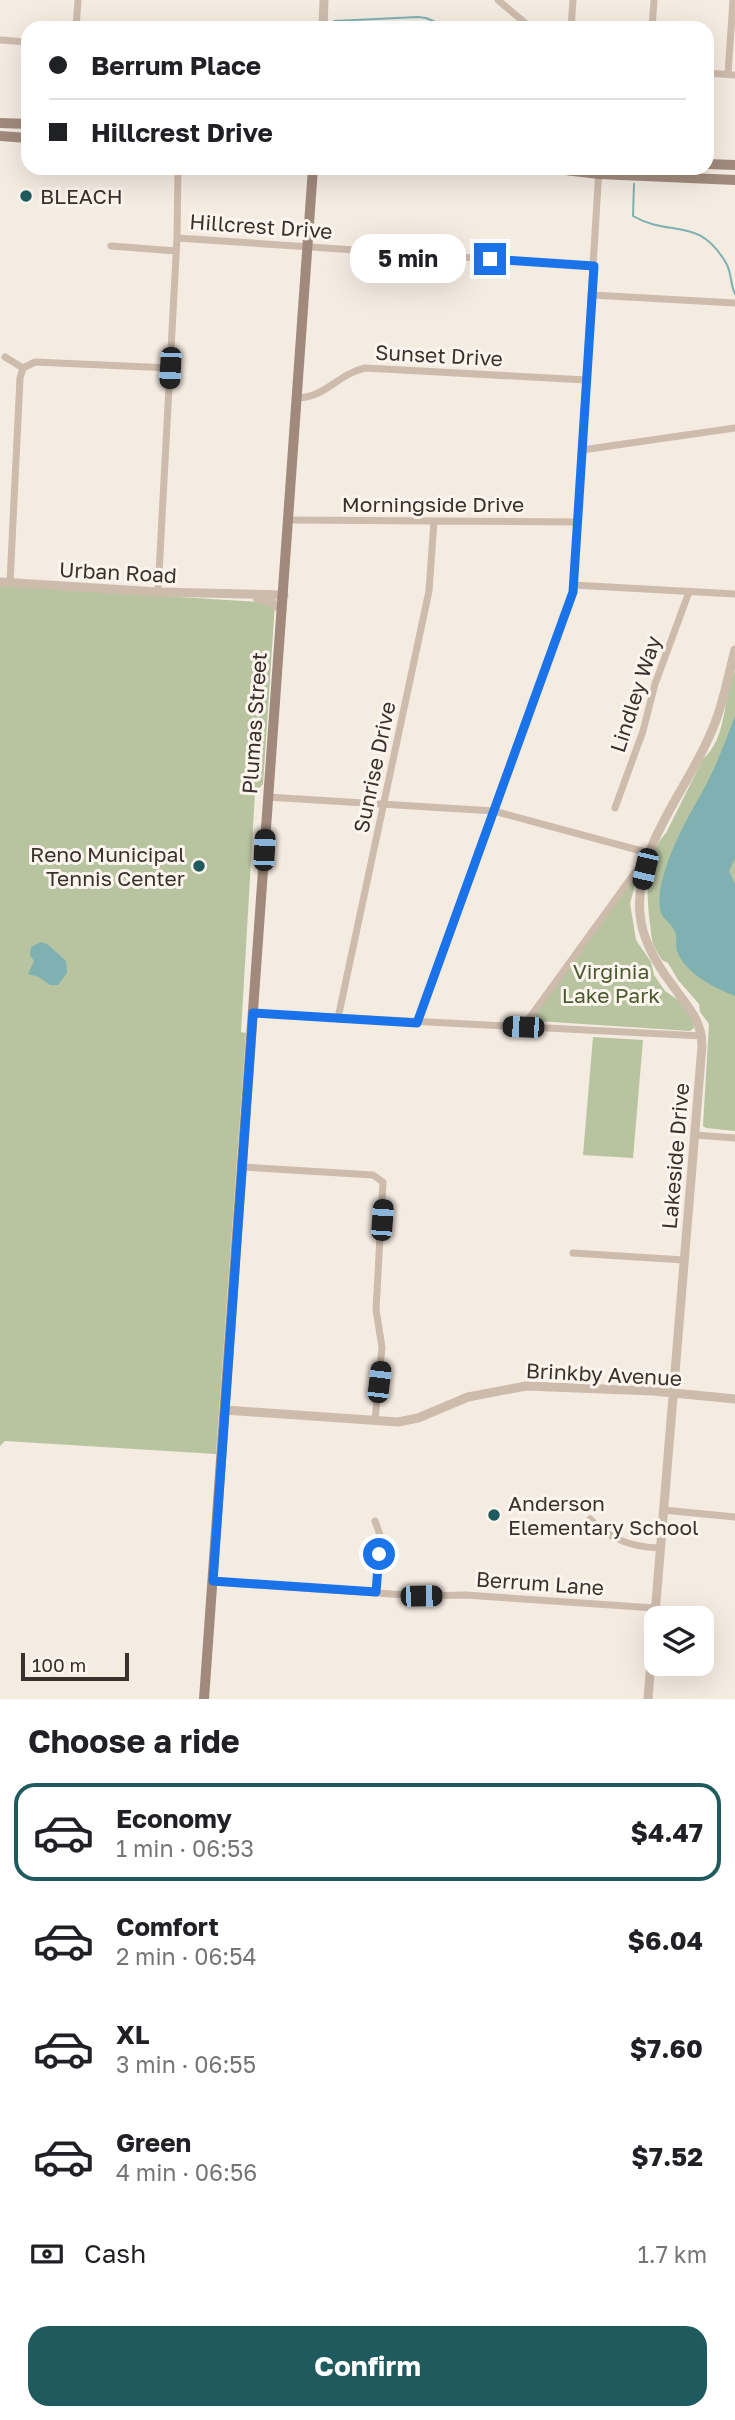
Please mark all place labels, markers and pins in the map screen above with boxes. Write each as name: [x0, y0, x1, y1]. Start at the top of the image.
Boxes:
place label: BLEACH: [40, 183, 123, 209]
marker: BLEACH: [18, 188, 34, 204]
place label: Reno Municipal Tennis Center: [30, 841, 185, 891]
marker: Reno Municipal Tennis Center: [191, 858, 207, 874]
place label: Anderson Elementary School: [508, 1490, 699, 1540]
marker: Anderson Elementary School: [486, 1507, 502, 1523]

